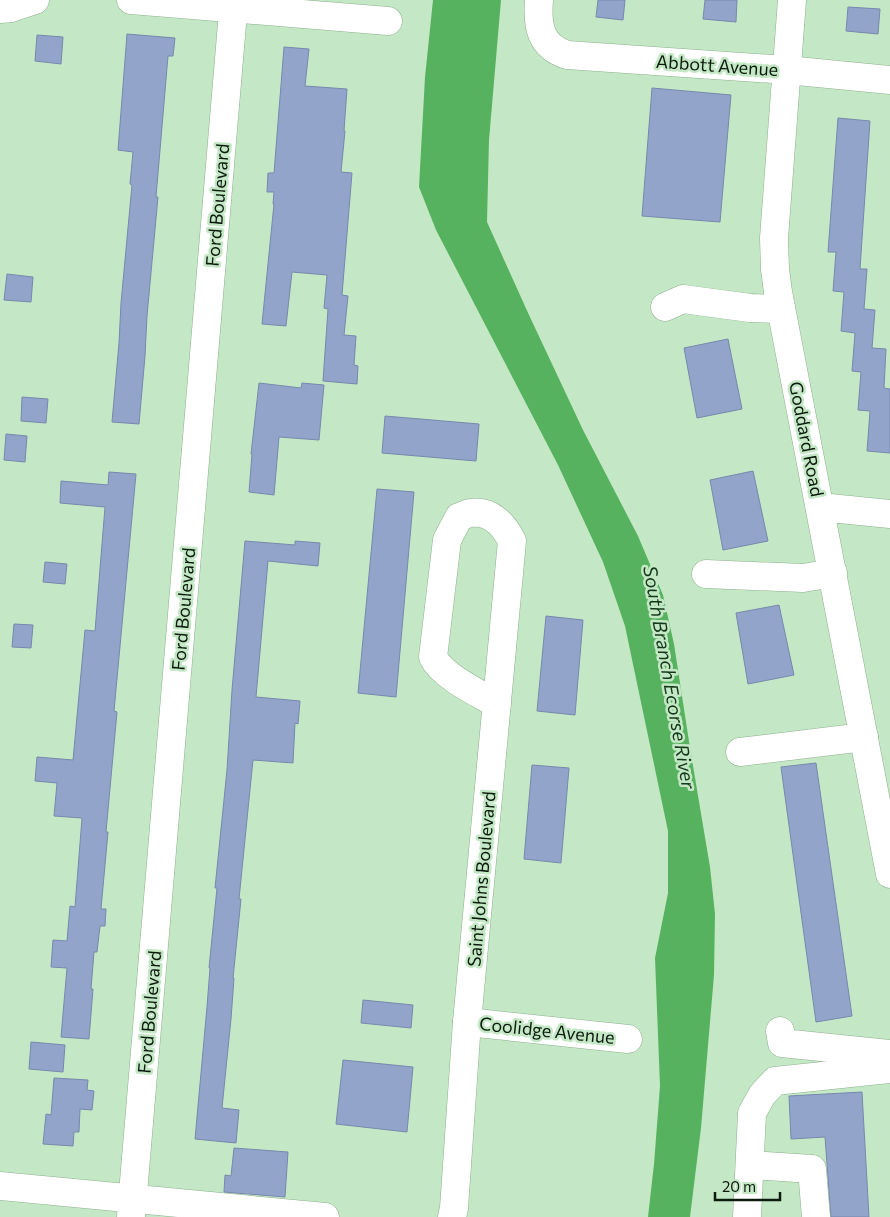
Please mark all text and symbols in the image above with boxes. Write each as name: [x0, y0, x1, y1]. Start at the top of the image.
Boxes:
street label: Abbott Avenue: [655, 50, 779, 80]
street label: Ford Boulevard: [201, 143, 233, 267]
street label: Goddard Road: [785, 380, 829, 498]
street label: Ford Boulevard: [167, 547, 199, 671]
water label: South Branch Ecorse River: [639, 564, 701, 792]
street label: Saint Johns Boulevard: [462, 790, 500, 968]
street label: Ford Boulevard: [133, 950, 165, 1074]
street label: Coolidge Avenue: [478, 1012, 616, 1048]
scale bar: [715, 1170, 780, 1202]
text: 20 m: [722, 1177, 756, 1195]

